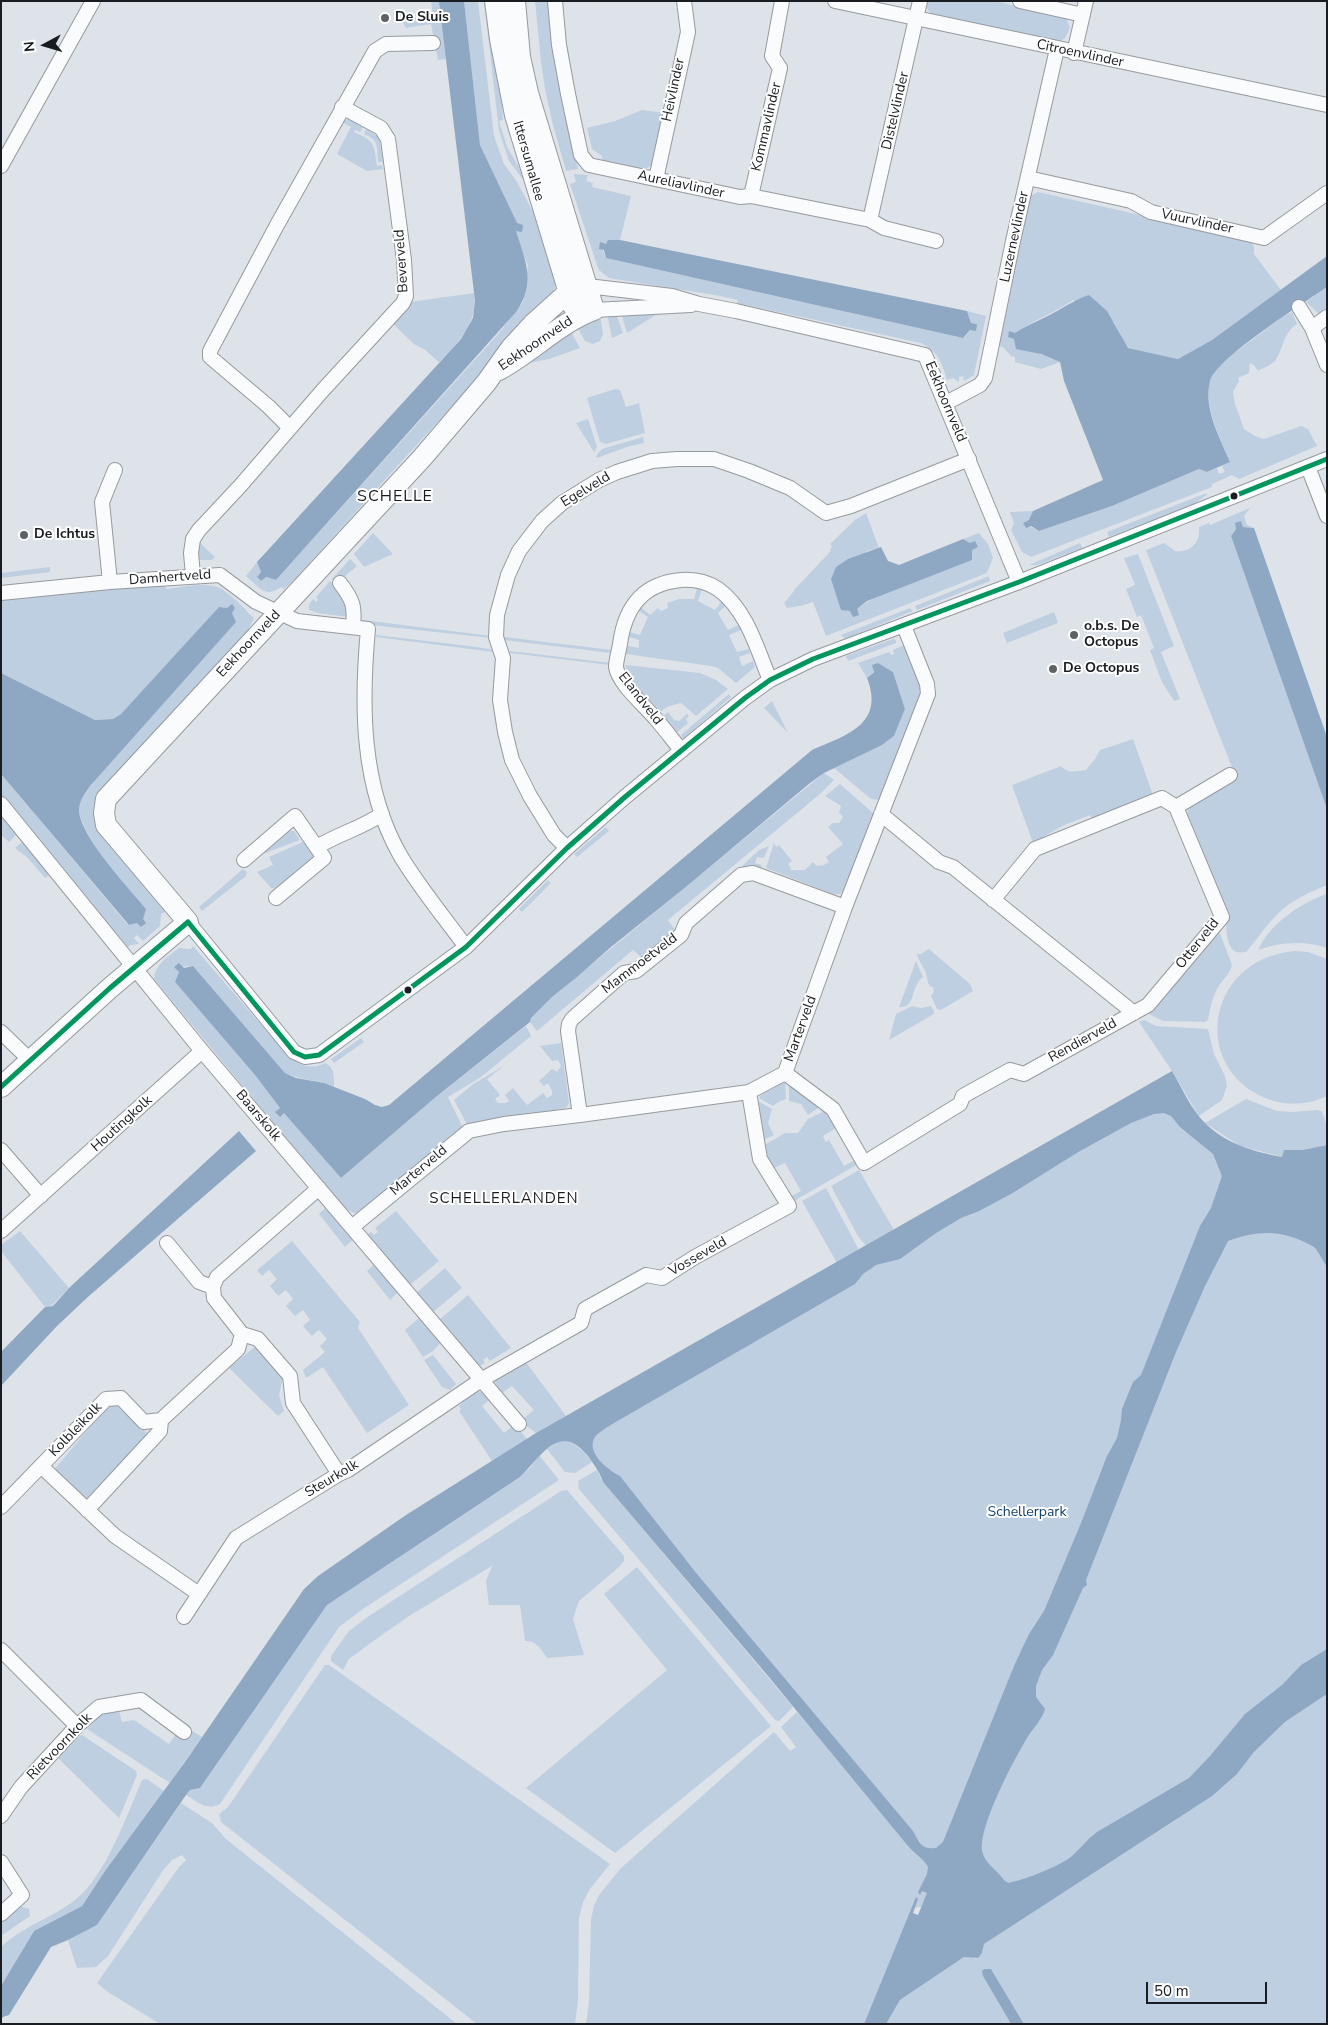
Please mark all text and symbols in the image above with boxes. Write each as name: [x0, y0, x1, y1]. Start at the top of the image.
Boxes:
place label: De Sluis: [395, 10, 449, 26]
marker: De Sluis: [379, 12, 391, 24]
north arrow: [20, 20, 70, 70]
street label: Citroenvlinder: [1035, 37, 1125, 71]
text: N: [20, 40, 40, 53]
street label: Heivlinder: [659, 57, 689, 123]
street label: Distelvlinder: [879, 70, 913, 152]
street label: Kommavlinder: [749, 81, 785, 173]
street label: Ittersumallee: [509, 119, 547, 203]
street label: Aureliavlinder: [636, 168, 726, 202]
street label: Luzernevlinder: [997, 190, 1033, 284]
street label: Vuurvlinder: [1159, 206, 1235, 238]
street label: Beverveld: [391, 229, 413, 293]
street label: Eekhoornveld: [496, 313, 576, 375]
street label: Eekhoornveld: [921, 359, 969, 445]
street label: Egelveld: [558, 469, 614, 511]
district label: SCHELLE: [356, 487, 434, 507]
unlabelled marker: [1229, 491, 1239, 501]
place label: De Ichtus: [34, 527, 95, 543]
marker: De Ichtus: [18, 529, 30, 541]
street label: Damhertveld: [128, 567, 212, 589]
street label: Eekhoornveld: [214, 607, 284, 681]
place label: o.b.s. De Octopus: [1084, 619, 1139, 652]
marker: o.b.s. De Octopus: [1068, 629, 1080, 641]
place label: De Octopus: [1063, 661, 1139, 677]
marker: De Octopus: [1047, 663, 1059, 675]
street label: Elandveld: [614, 669, 666, 729]
street label: Otterveld: [1173, 915, 1223, 973]
street label: Mammoetveld: [599, 930, 681, 998]
unlabelled marker: [403, 985, 413, 995]
street label: Marterveld: [781, 994, 821, 1064]
street label: Rendierveld: [1046, 1015, 1120, 1067]
street label: Baarskolk: [232, 1087, 284, 1145]
street label: Houtingkolk: [88, 1092, 156, 1156]
street label: Marterveld: [387, 1142, 451, 1200]
district label: SCHELLERLANDEN: [428, 1190, 580, 1208]
street label: Vosseveld: [666, 1234, 730, 1280]
street label: Kolbleikolk: [46, 1399, 106, 1461]
street label: Steurkolk: [302, 1456, 362, 1502]
park label: Schellerpark: [988, 1505, 1066, 1521]
street label: Rietvoornkolk: [24, 1710, 96, 1784]
scale bar: [1148, 1972, 1269, 2004]
text: 50 m: [1154, 1981, 1189, 2001]

